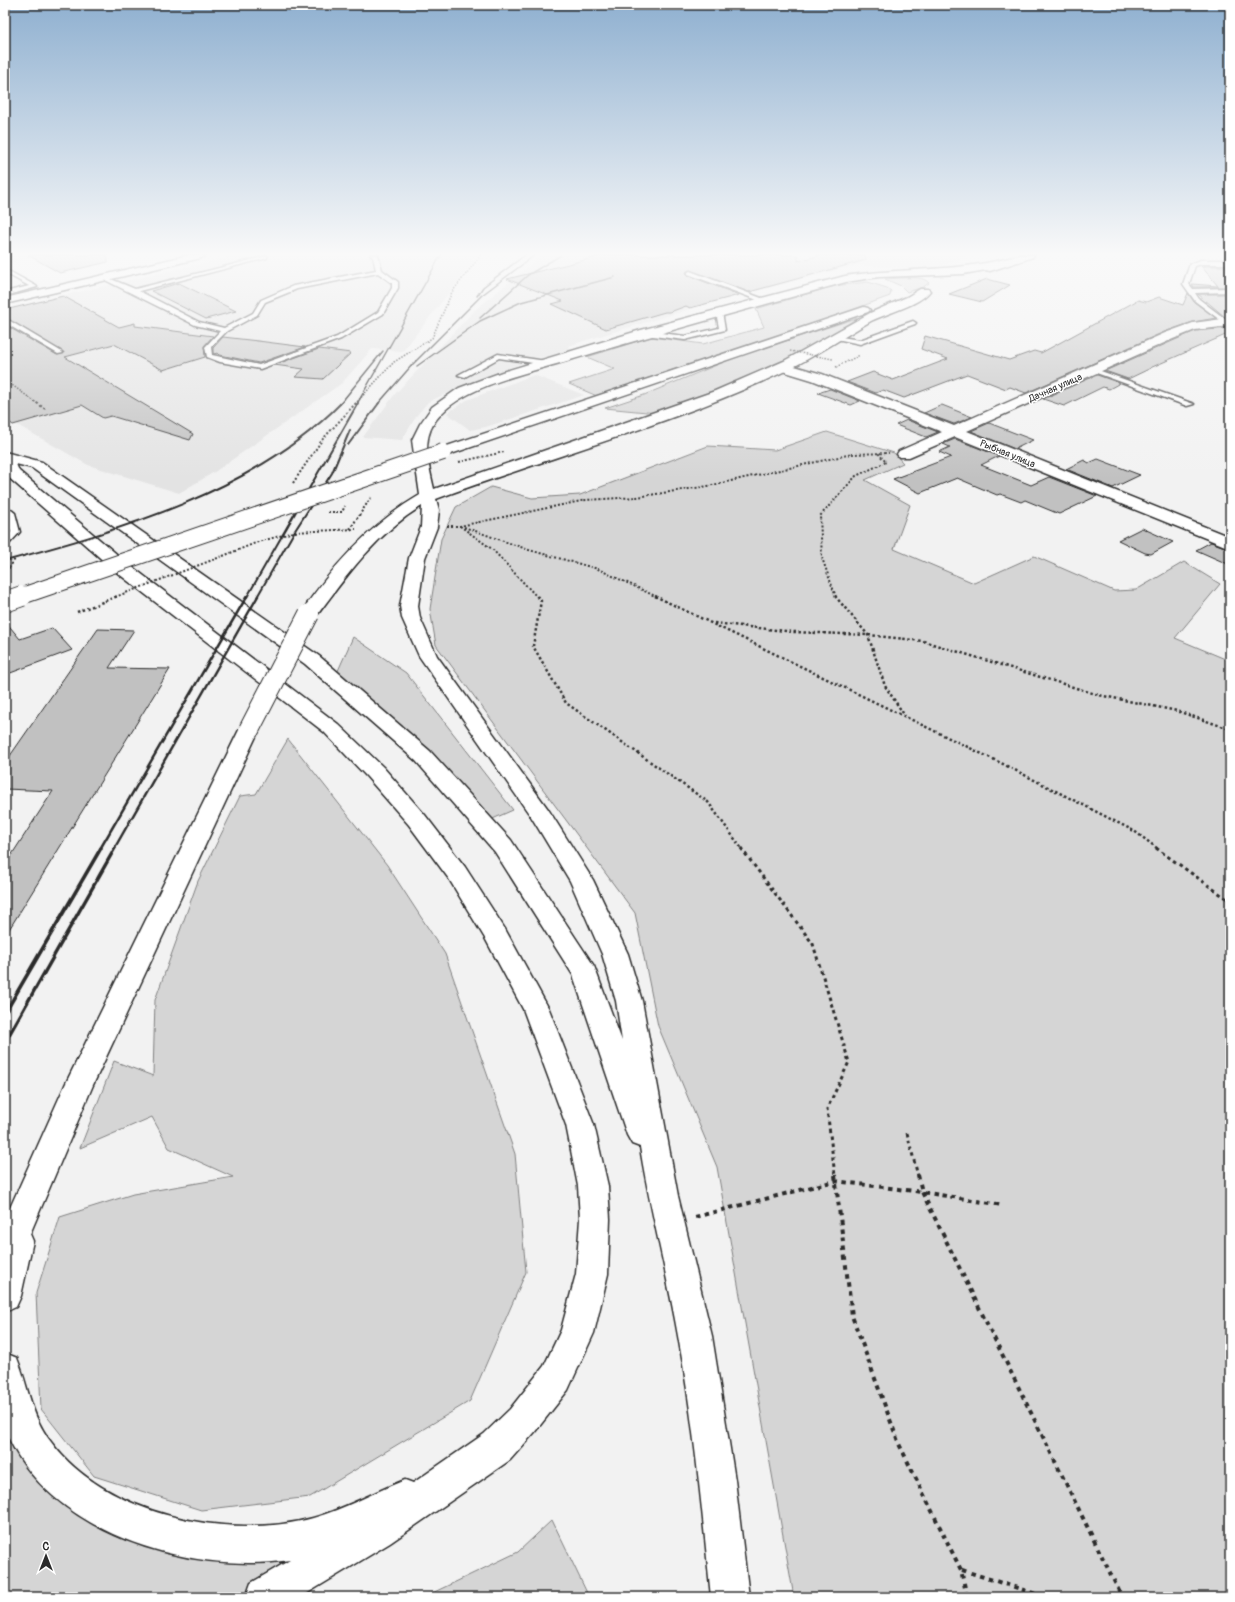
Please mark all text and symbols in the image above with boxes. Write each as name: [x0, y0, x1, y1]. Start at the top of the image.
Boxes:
street label: Дачная улица: [1026, 371, 1084, 405]
street label: Рыбная улица: [978, 437, 1037, 471]
north arrow: [26, 1536, 66, 1576]
text: С: [43, 1540, 50, 1553]

